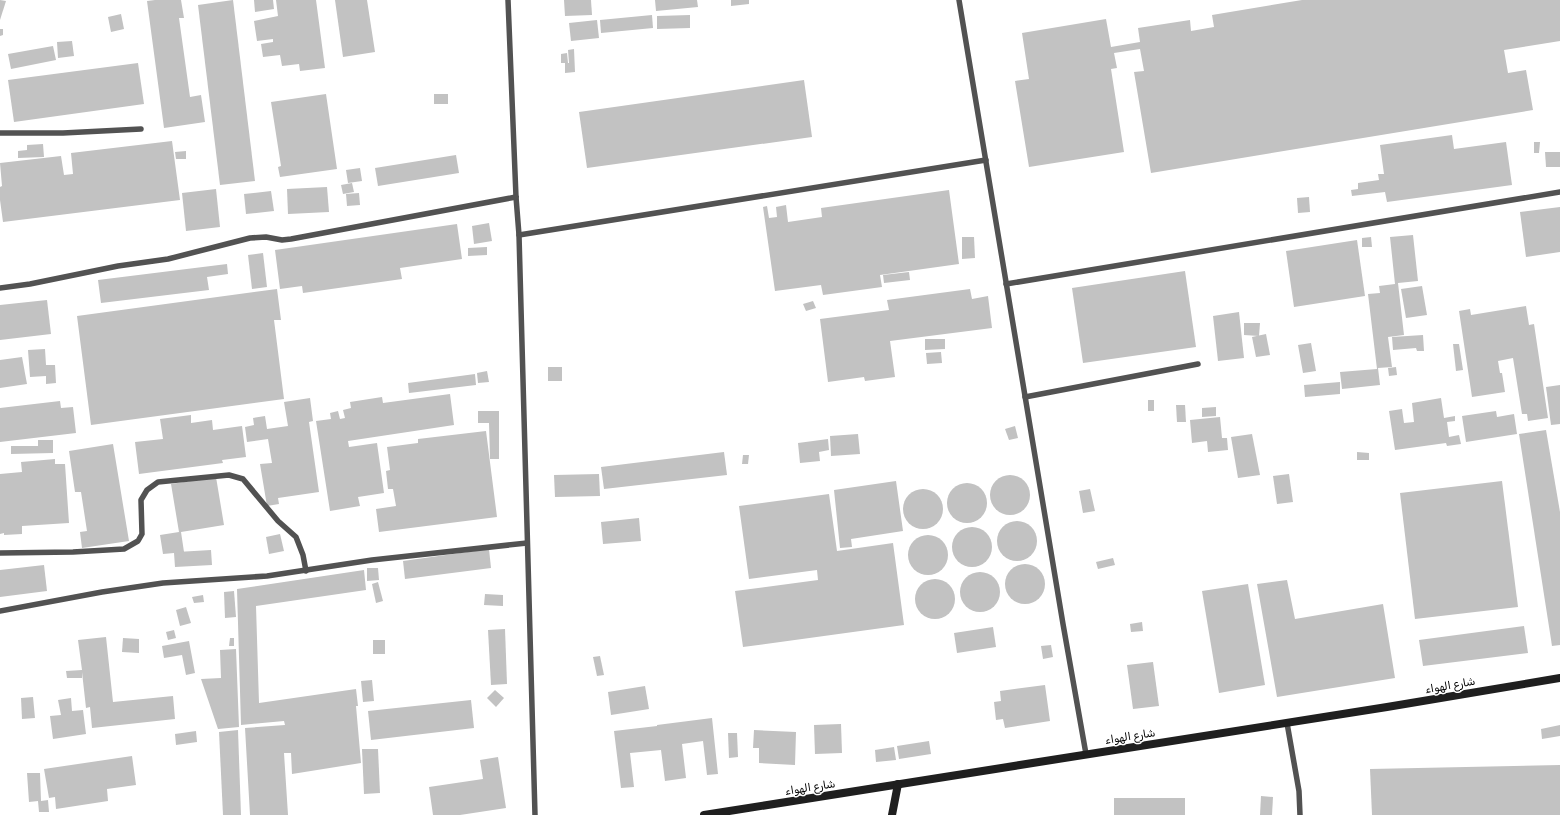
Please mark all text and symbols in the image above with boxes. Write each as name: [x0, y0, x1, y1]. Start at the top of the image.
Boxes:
street label: شارع الهواء: [1424, 675, 1477, 698]
street label: شارع الهواء: [1104, 726, 1156, 749]
street label: شارع الهواء: [784, 777, 836, 800]

